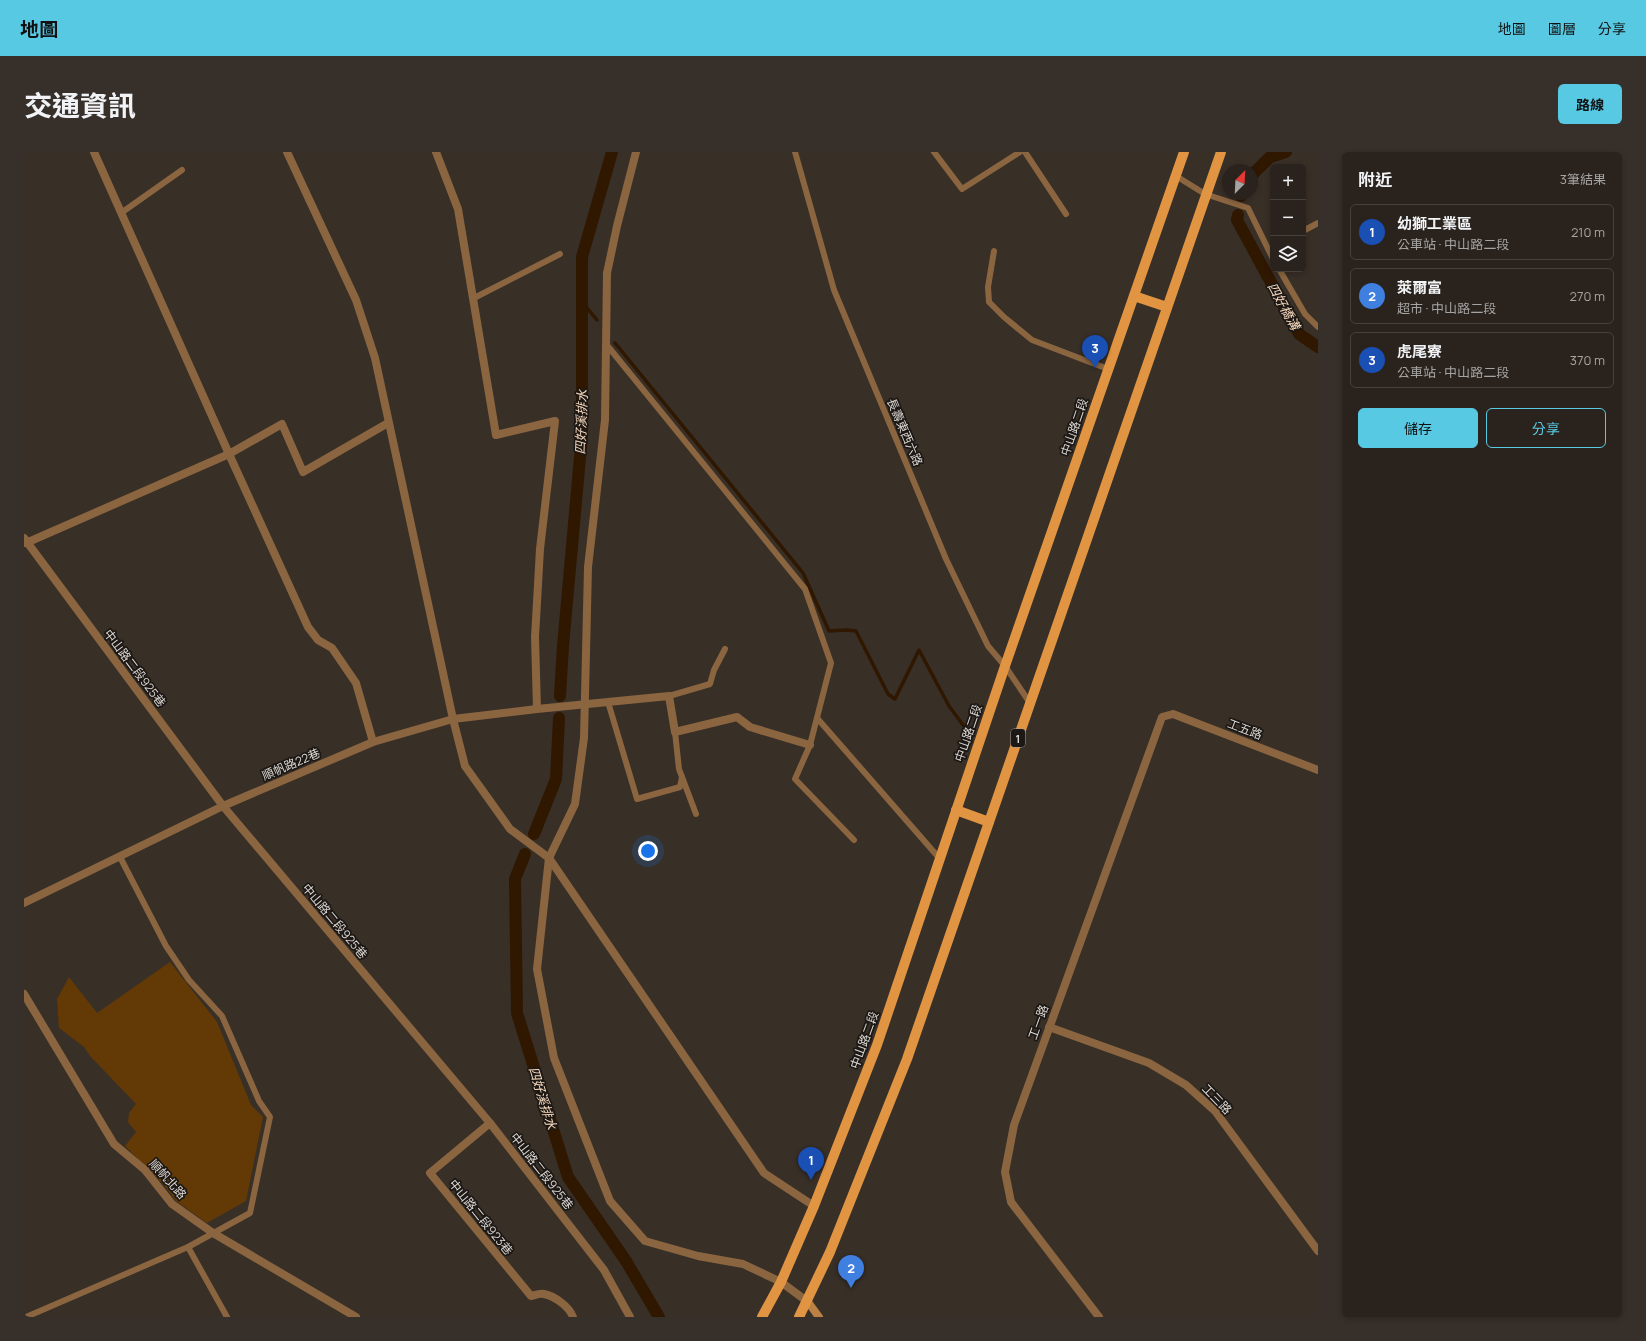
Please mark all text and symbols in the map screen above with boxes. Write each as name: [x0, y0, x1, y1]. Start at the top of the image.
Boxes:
text: 地圖: [20, 16, 58, 42]
text: 地圖: [1498, 19, 1526, 38]
text: 圖層: [1548, 19, 1576, 38]
text: 分享: [1598, 19, 1626, 38]
button: 路線: [1558, 84, 1622, 124]
text: 交通資訊: [24, 86, 136, 124]
north arrow: [1222, 164, 1258, 200]
map controls: [1270, 164, 1306, 272]
button: +: [1270, 164, 1306, 200]
text: 附近: [1358, 168, 1392, 191]
text: 3筆結果: [1560, 170, 1606, 188]
button: −: [1270, 200, 1306, 236]
text: 幼獅工業區: [1397, 213, 1472, 234]
text: 1: [1369, 223, 1375, 241]
text: 210 m: [1571, 223, 1605, 241]
text: 公車站 · 中山路二段: [1397, 235, 1509, 253]
button: layers: [1270, 236, 1306, 272]
text: 萊爾富: [1397, 277, 1442, 298]
water label: 四好橋溝: [1264, 279, 1305, 335]
text: 2: [1368, 287, 1376, 305]
text: 270 m: [1570, 287, 1605, 305]
text: 超市 · 中山路二段: [1397, 299, 1496, 317]
pin: 3: [1082, 335, 1108, 368]
text: 虎尾寮: [1397, 341, 1442, 362]
text: 3: [1368, 351, 1376, 369]
text: 370 m: [1570, 351, 1605, 369]
text: 公車站 · 中山路二段: [1397, 363, 1509, 381]
water label: 四好溪排水: [571, 388, 591, 455]
street label: 長壽東西六路: [883, 396, 927, 468]
street label: 中山路二段: [1056, 396, 1092, 458]
button: 儲存: [1358, 408, 1478, 448]
button: 分享: [1486, 408, 1606, 448]
street label: 中山路二段925巷: [100, 626, 170, 710]
street label: 中山路二段: [950, 702, 986, 764]
street label: 工五路: [1225, 715, 1265, 743]
road number: 1: [1011, 729, 1025, 747]
street label: 順帆路22巷: [259, 744, 323, 784]
your location: [638, 841, 658, 861]
street label: 中山路二段925巷: [299, 880, 371, 962]
street label: 工一路: [1024, 1002, 1052, 1042]
street label: 中山路二段: [846, 1009, 882, 1071]
water label: 四好溪排水: [525, 1064, 561, 1133]
street label: 工三路: [1198, 1080, 1236, 1118]
street label: 中山路二段925巷: [507, 1129, 577, 1213]
pin: 1: [798, 1147, 824, 1180]
street label: 順帆北路: [146, 1155, 190, 1203]
street label: 中山路二段923巷: [445, 1176, 517, 1258]
pin: 2: [838, 1255, 864, 1288]

